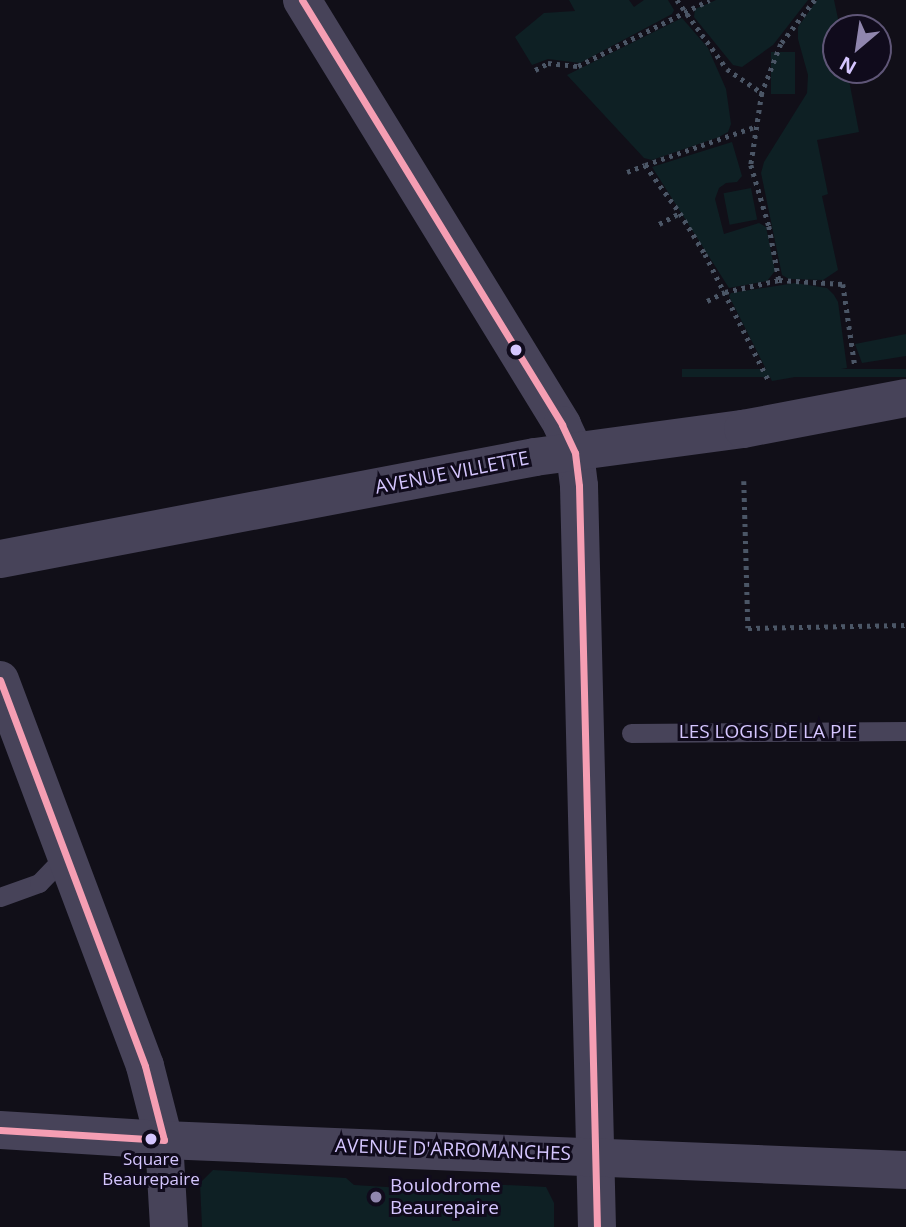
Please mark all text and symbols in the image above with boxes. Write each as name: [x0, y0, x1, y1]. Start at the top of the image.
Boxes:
north arrow: [822, 14, 892, 84]
text: N: [835, 51, 861, 81]
unlabelled marker: [509, 343, 523, 357]
street label: AVENUE VILLETTE: [373, 447, 531, 499]
street label: LES LOGIS DE LA PIE: [679, 721, 857, 743]
marker: Square Beaurepaire: [144, 1132, 158, 1146]
street label: AVENUE D'ARROMANCHES: [335, 1134, 571, 1166]
place label: Square Beaurepaire: [102, 1149, 200, 1189]
place label: Boulodrome Beaurepaire: [390, 1175, 501, 1219]
marker: Boulodrome Beaurepaire: [368, 1189, 384, 1205]

